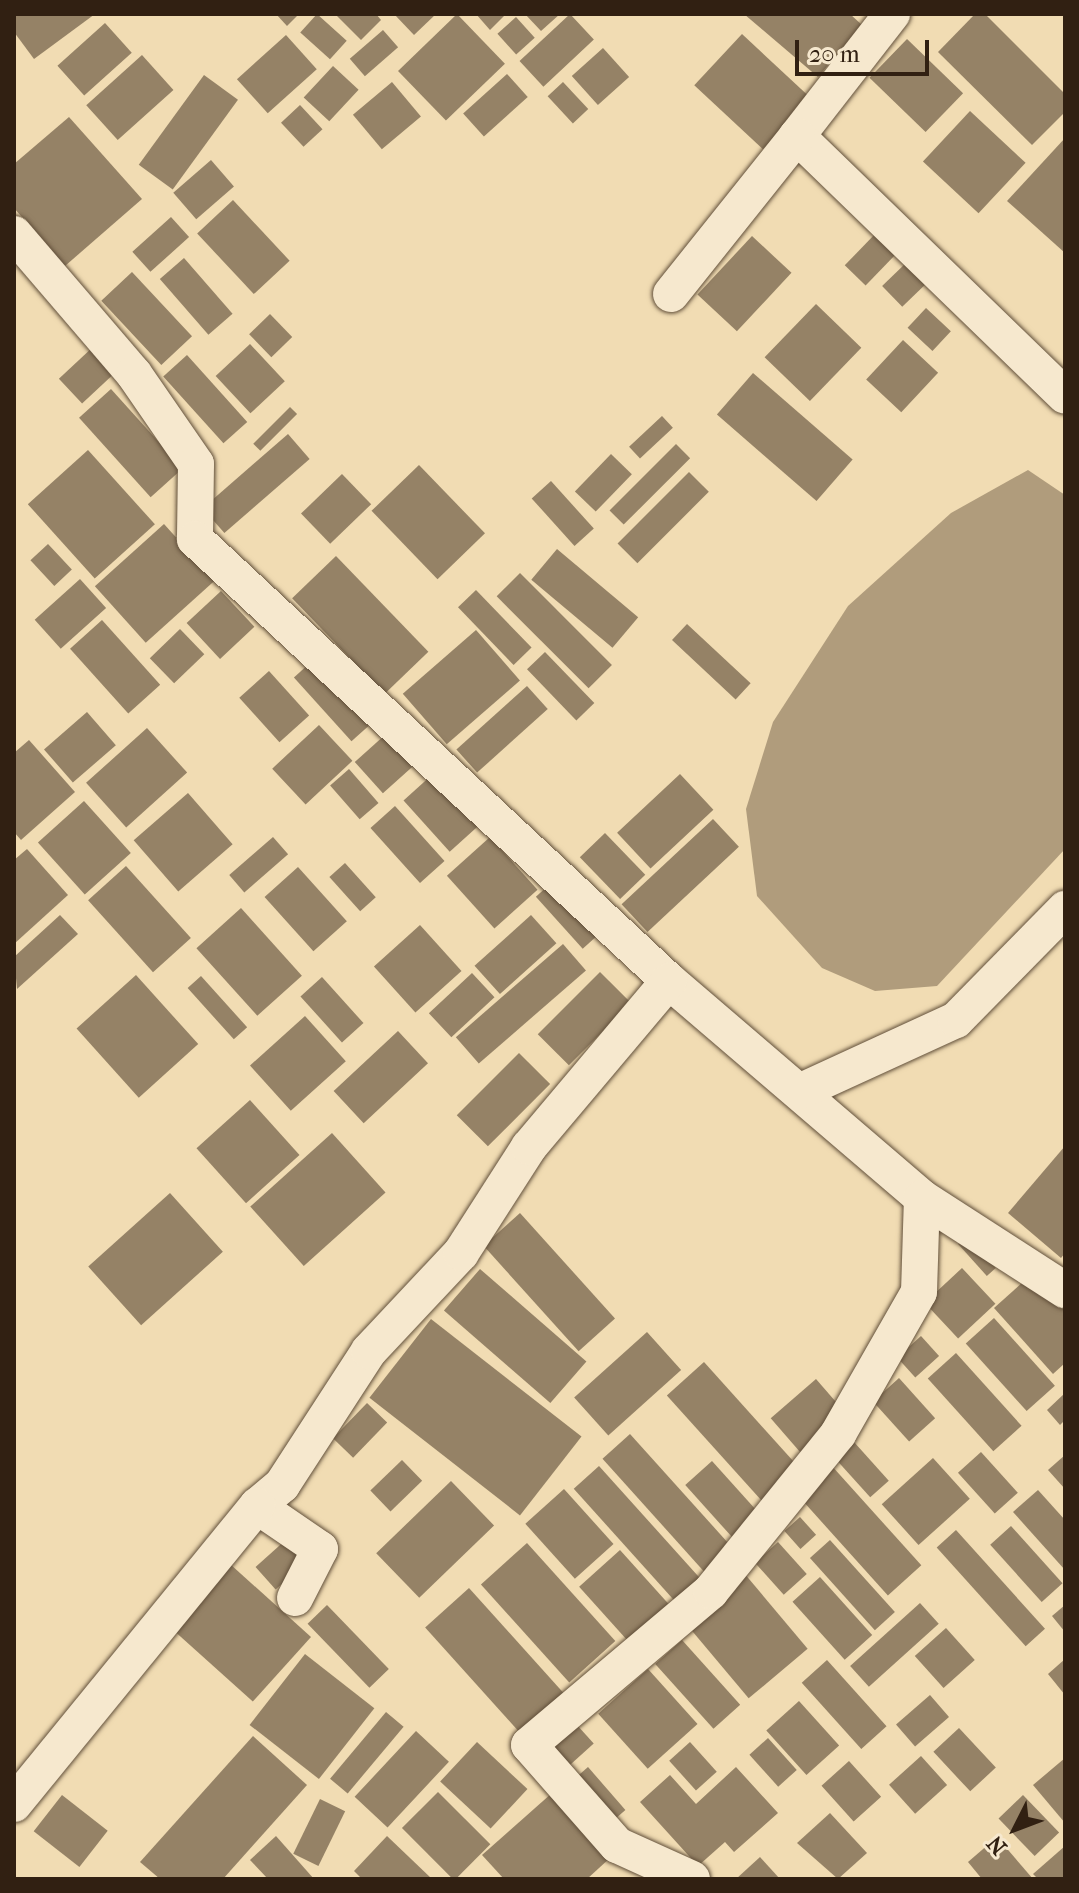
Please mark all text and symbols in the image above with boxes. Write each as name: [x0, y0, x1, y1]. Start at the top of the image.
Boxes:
scale bar: [799, 24, 933, 74]
text: 20 m: [809, 40, 860, 68]
north arrow: [975, 1789, 1055, 1869]
text: N: [982, 1830, 1012, 1860]

